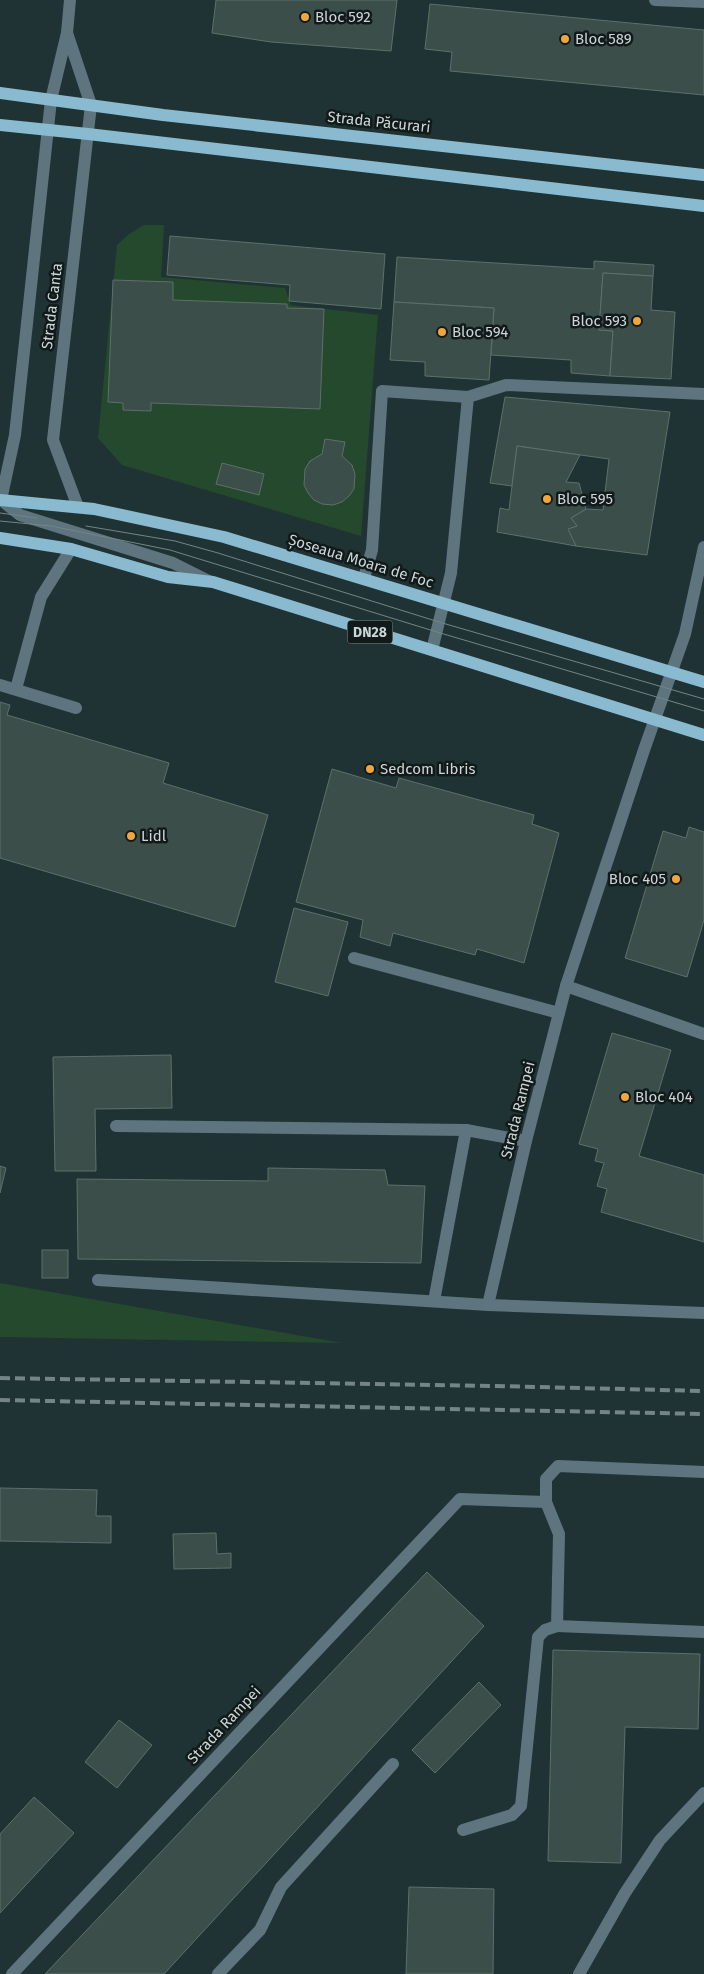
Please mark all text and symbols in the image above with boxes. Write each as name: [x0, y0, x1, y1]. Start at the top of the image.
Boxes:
place label: Bloc 592: [315, 8, 371, 26]
marker: Bloc 592: [299, 11, 311, 23]
place label: Bloc 589: [575, 30, 632, 48]
marker: Bloc 589: [559, 33, 571, 45]
street label: Strada Păcurari: [327, 108, 431, 136]
street label: Strada Canta: [38, 262, 66, 350]
place label: Bloc 593: [571, 312, 627, 330]
marker: Bloc 593: [631, 315, 643, 327]
place label: Bloc 594: [452, 323, 508, 341]
marker: Bloc 594: [436, 326, 448, 338]
place label: Bloc 595: [557, 490, 613, 508]
marker: Bloc 595: [541, 493, 553, 505]
street label: Șoseaua Moara de Foc: [286, 530, 436, 593]
road number: DN28: [348, 620, 392, 644]
place label: Sedcom Libris: [380, 760, 475, 778]
marker: Sedcom Libris: [364, 763, 376, 775]
place label: Lidl: [141, 827, 167, 845]
marker: Lidl: [125, 830, 137, 842]
place label: Bloc 405: [609, 870, 666, 888]
marker: Bloc 405: [670, 873, 682, 885]
street label: Strada Rampei: [497, 1060, 539, 1160]
place label: Bloc 404: [635, 1088, 693, 1106]
marker: Bloc 404: [619, 1091, 631, 1103]
street label: Strada Rampei: [184, 1683, 264, 1767]

